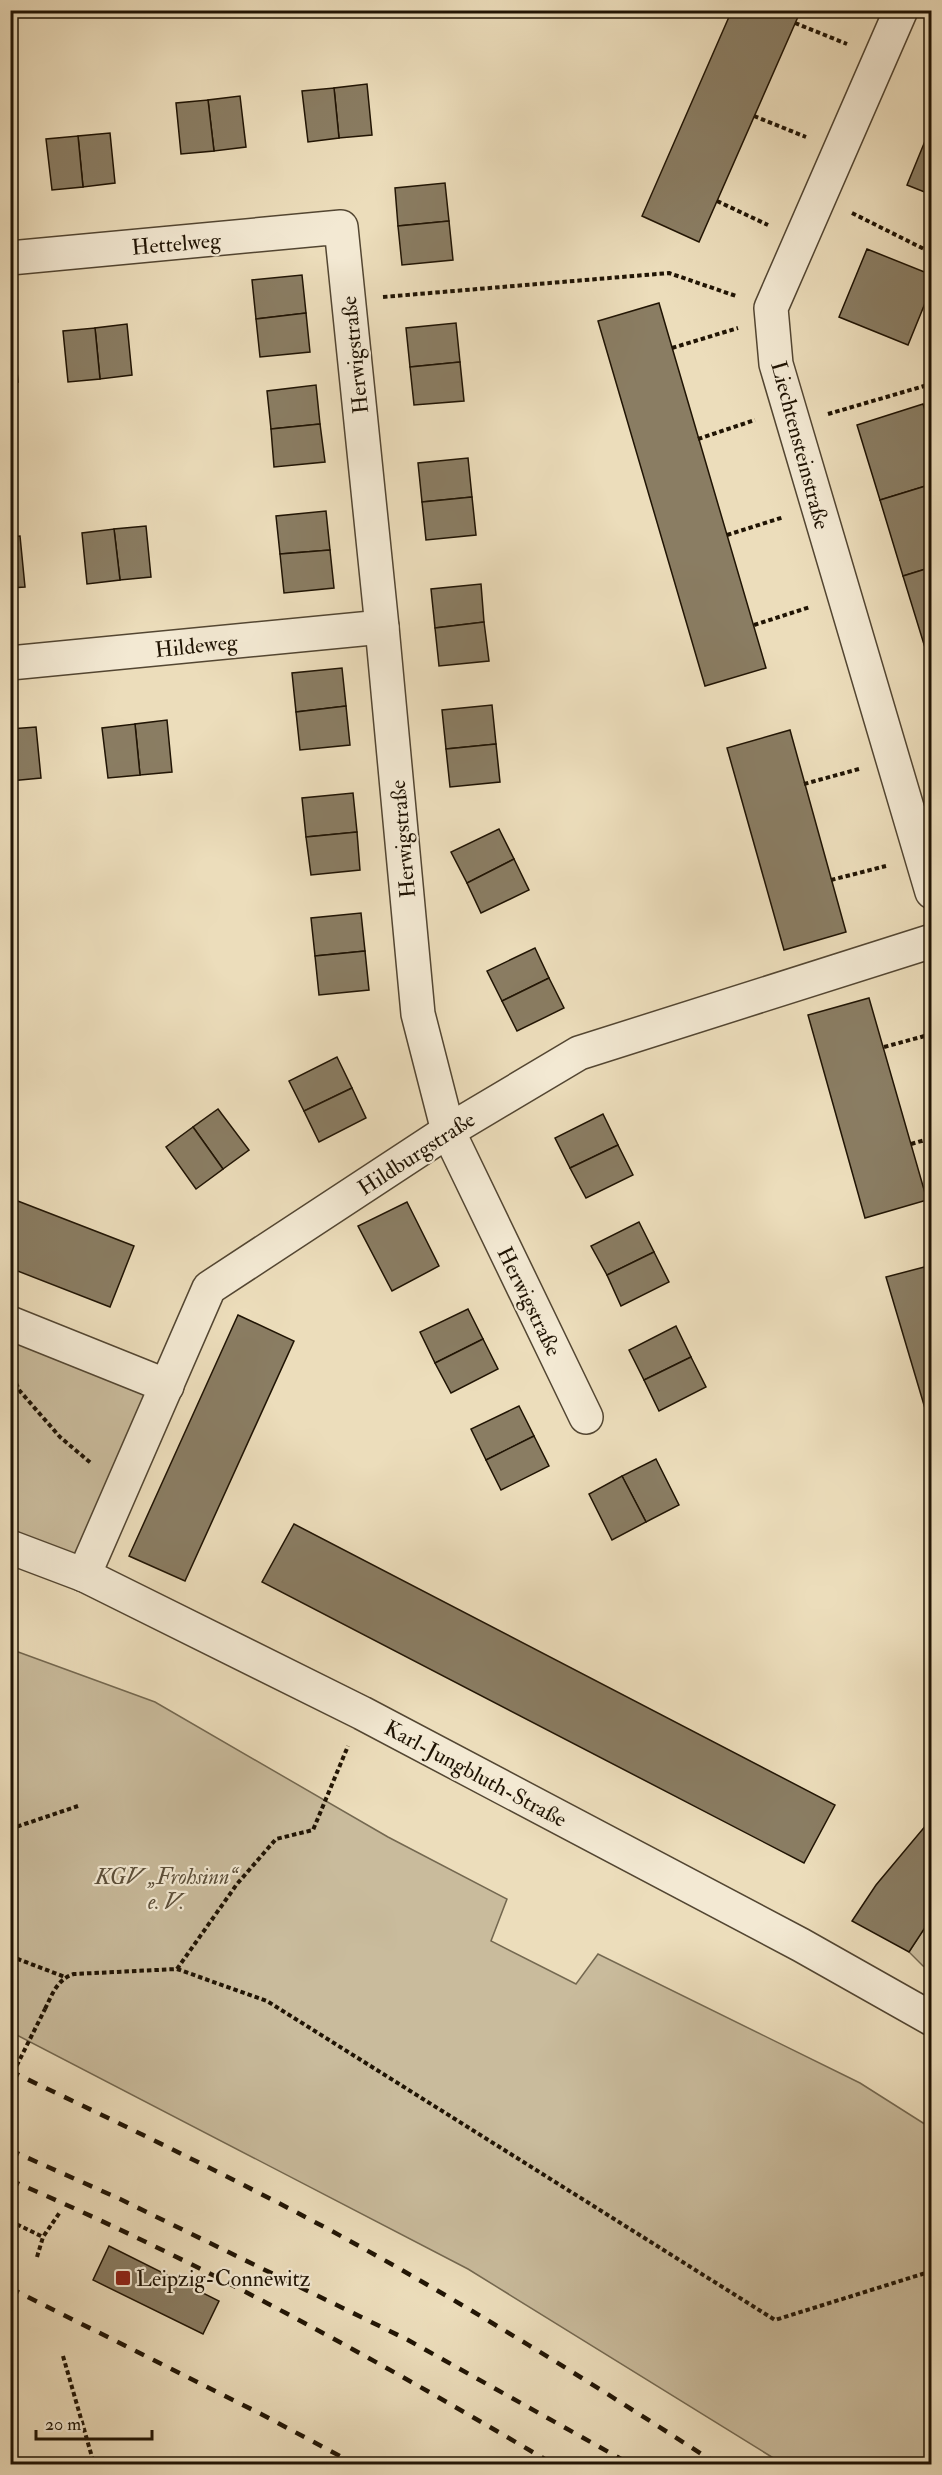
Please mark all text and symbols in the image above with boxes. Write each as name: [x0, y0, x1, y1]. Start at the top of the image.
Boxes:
street label: Hettelweg: [130, 226, 223, 262]
street label: Herwigstraße: [335, 295, 375, 415]
street label: Liechtensteinstraße: [764, 358, 836, 532]
street label: Hildeweg: [153, 628, 240, 664]
street label: Herwigstraße: [384, 779, 422, 899]
street label: Hildburgstraße: [353, 1106, 480, 1202]
street label: Herwigstraße: [491, 1242, 568, 1361]
street label: Karl-Jungbluth-Straße: [379, 1714, 572, 1834]
park label: KGV „Frohsinn“ e. V.: [94, 1863, 239, 1916]
place label: Leipzig-Connewitz: [136, 2265, 311, 2294]
marker: Leipzig-Connewitz: [114, 2269, 132, 2287]
scale bar: [36, 2403, 152, 2441]
text: 20 m: [45, 2413, 81, 2436]

